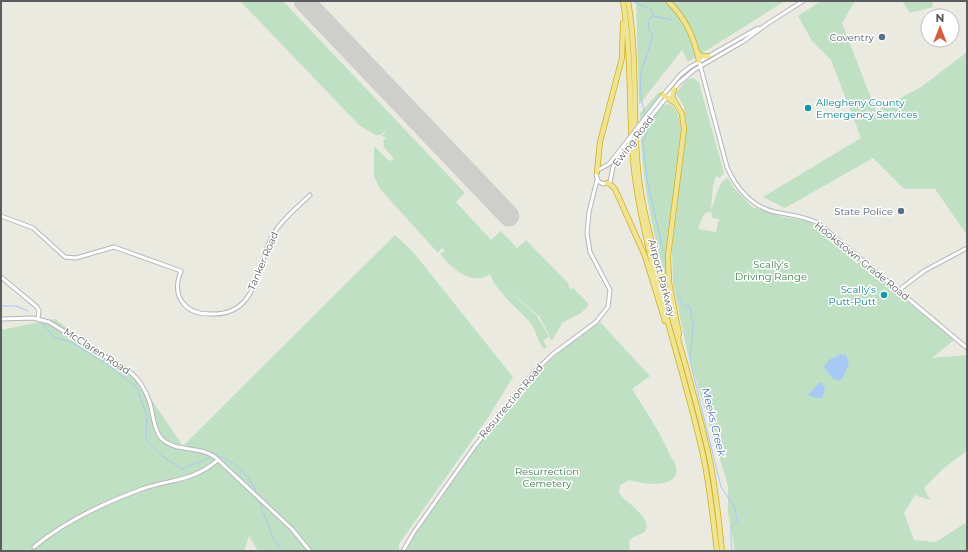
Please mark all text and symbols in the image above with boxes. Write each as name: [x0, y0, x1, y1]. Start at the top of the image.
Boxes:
north arrow: [920, 8, 960, 48]
text: N: [936, 11, 944, 25]
place label: Coventry: [830, 31, 875, 44]
marker: Coventry: [877, 32, 887, 42]
place label: Allegheny County Emergency Services: [816, 96, 918, 121]
marker: Allegheny County Emergency Services: [803, 103, 813, 113]
street label: Ewing Road: [610, 113, 656, 169]
place label: State Police: [834, 205, 893, 218]
marker: State Police: [896, 206, 906, 216]
street label: Hookstown Grade Road: [812, 219, 912, 303]
street label: Tanker Road: [245, 230, 281, 292]
street label: Airport Parkway: [645, 238, 679, 319]
park label: Scally's Driving Range: [735, 258, 807, 283]
place label: Scally's Putt-Putt: [829, 283, 876, 308]
marker: Scally's Putt-Putt: [879, 290, 889, 300]
street label: McClaren Road: [61, 325, 133, 377]
street label: Resurrection Road: [476, 361, 546, 441]
water label: Meeks Creek: [699, 386, 729, 458]
park label: Resurrection Cemetery: [515, 465, 579, 490]

